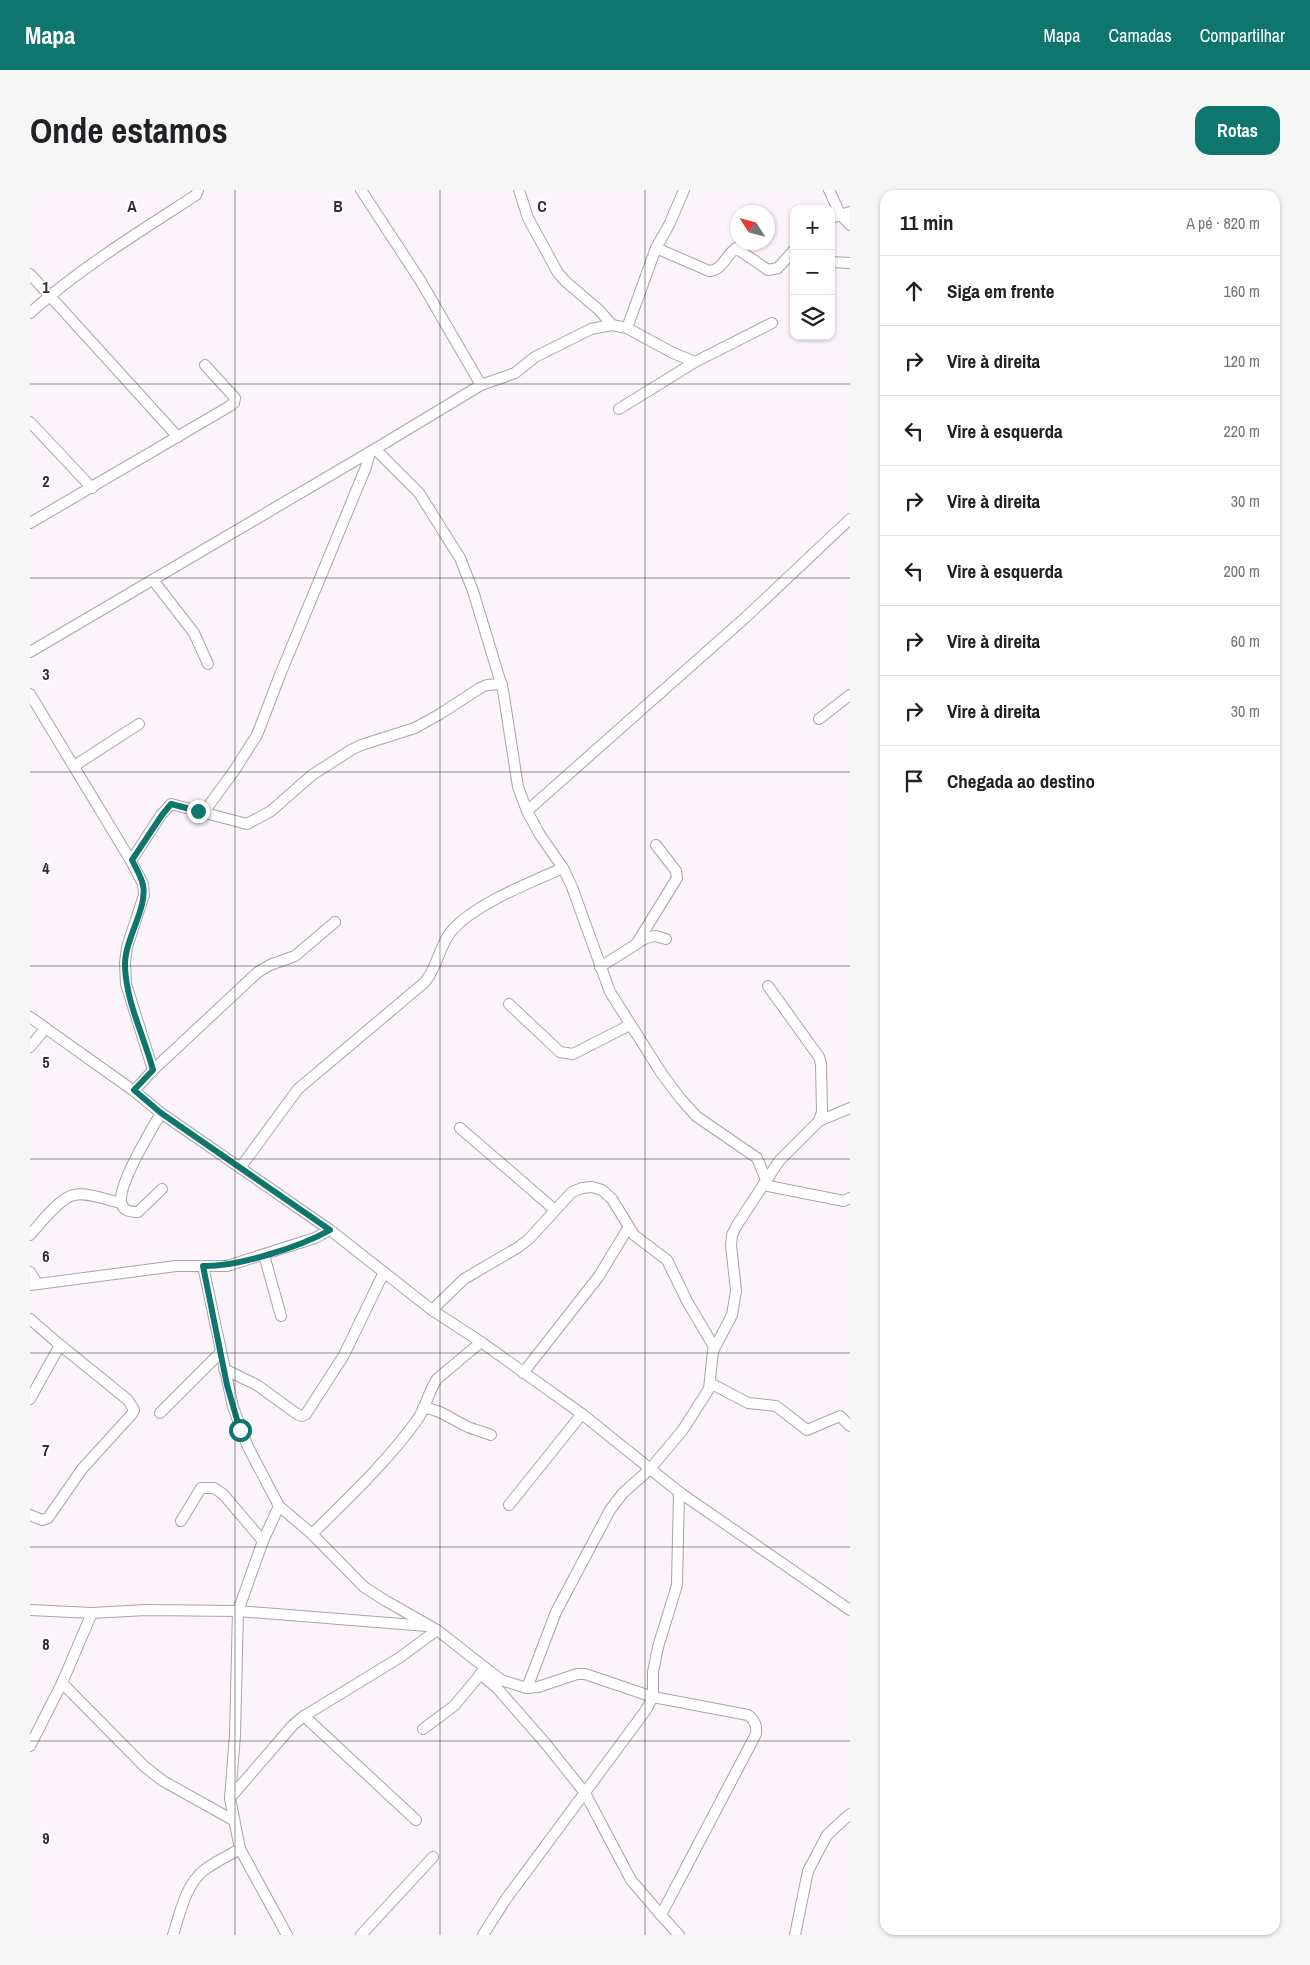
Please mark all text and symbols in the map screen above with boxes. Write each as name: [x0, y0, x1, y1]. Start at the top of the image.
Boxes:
text: Mapa: [25, 19, 75, 51]
text: Mapa: [1044, 23, 1081, 48]
text: Camadas: [1109, 23, 1172, 48]
text: Compartilhar: [1200, 23, 1285, 48]
button: Rotas: [1195, 106, 1280, 155]
text: Onde estamos: [30, 107, 228, 154]
text: A: [127, 195, 137, 217]
text: B: [333, 195, 343, 217]
text: C: [537, 195, 547, 217]
north arrow: [730, 205, 775, 250]
map controls: [790, 205, 835, 340]
button: +: [790, 205, 835, 250]
text: 11 min: [900, 208, 954, 237]
text: A pé · 820 m: [1186, 212, 1260, 234]
button: −: [790, 250, 835, 295]
text: 1: [42, 276, 50, 298]
icon: ahead: [900, 277, 928, 305]
text: Siga em frente: [947, 278, 1054, 304]
text: 160 m: [1224, 280, 1260, 302]
button: layers: [790, 295, 835, 340]
icon: right: [900, 347, 928, 375]
text: Vire à direita: [947, 348, 1040, 374]
text: 120 m: [1224, 350, 1260, 372]
icon: left: [900, 417, 928, 445]
text: Vire à esquerda: [947, 418, 1063, 444]
text: 220 m: [1224, 420, 1260, 442]
text: 2: [42, 470, 50, 492]
icon: right: [900, 487, 928, 515]
text: Vire à direita: [947, 488, 1040, 514]
text: 30 m: [1231, 490, 1260, 512]
icon: left: [900, 557, 928, 585]
text: Vire à esquerda: [947, 558, 1063, 584]
text: 200 m: [1224, 560, 1260, 582]
icon: right: [900, 627, 928, 655]
text: Vire à direita: [947, 628, 1040, 654]
text: 60 m: [1231, 630, 1260, 652]
text: 3: [42, 663, 50, 685]
icon: right: [900, 697, 928, 725]
text: Vire à direita: [947, 698, 1040, 724]
text: 30 m: [1231, 700, 1260, 722]
icon: arrive: [900, 767, 928, 795]
text: Chegada ao destino: [947, 768, 1095, 794]
route end: [187, 800, 210, 823]
text: 4: [42, 857, 50, 879]
text: 5: [42, 1051, 50, 1073]
text: 6: [42, 1245, 50, 1267]
route start: [229, 1419, 252, 1442]
text: 7: [42, 1439, 50, 1461]
text: 8: [42, 1633, 50, 1655]
text: 9: [42, 1827, 50, 1849]

